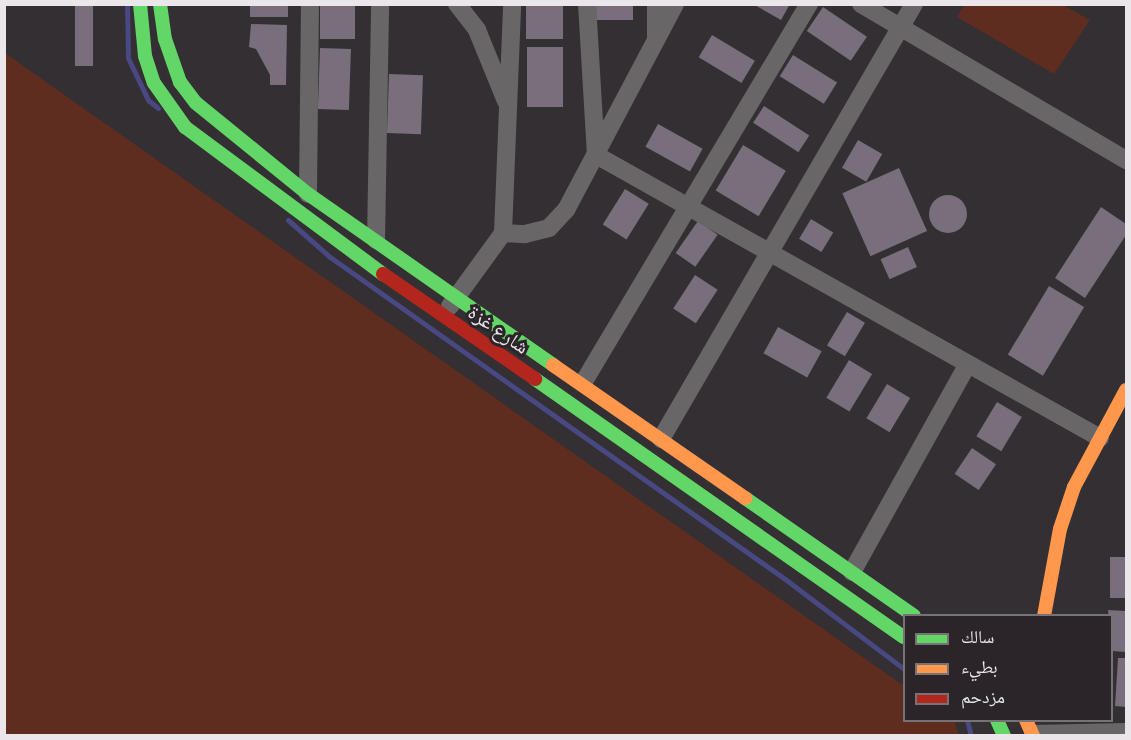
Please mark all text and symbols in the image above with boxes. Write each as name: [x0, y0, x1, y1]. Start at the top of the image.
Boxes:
street label: شارع غزة: [464, 299, 534, 359]
legend: [903, 614, 1113, 722]
text: سالك: [961, 625, 994, 647]
text: بطيء: [961, 655, 998, 677]
text: مزدحم: [961, 685, 1005, 707]

